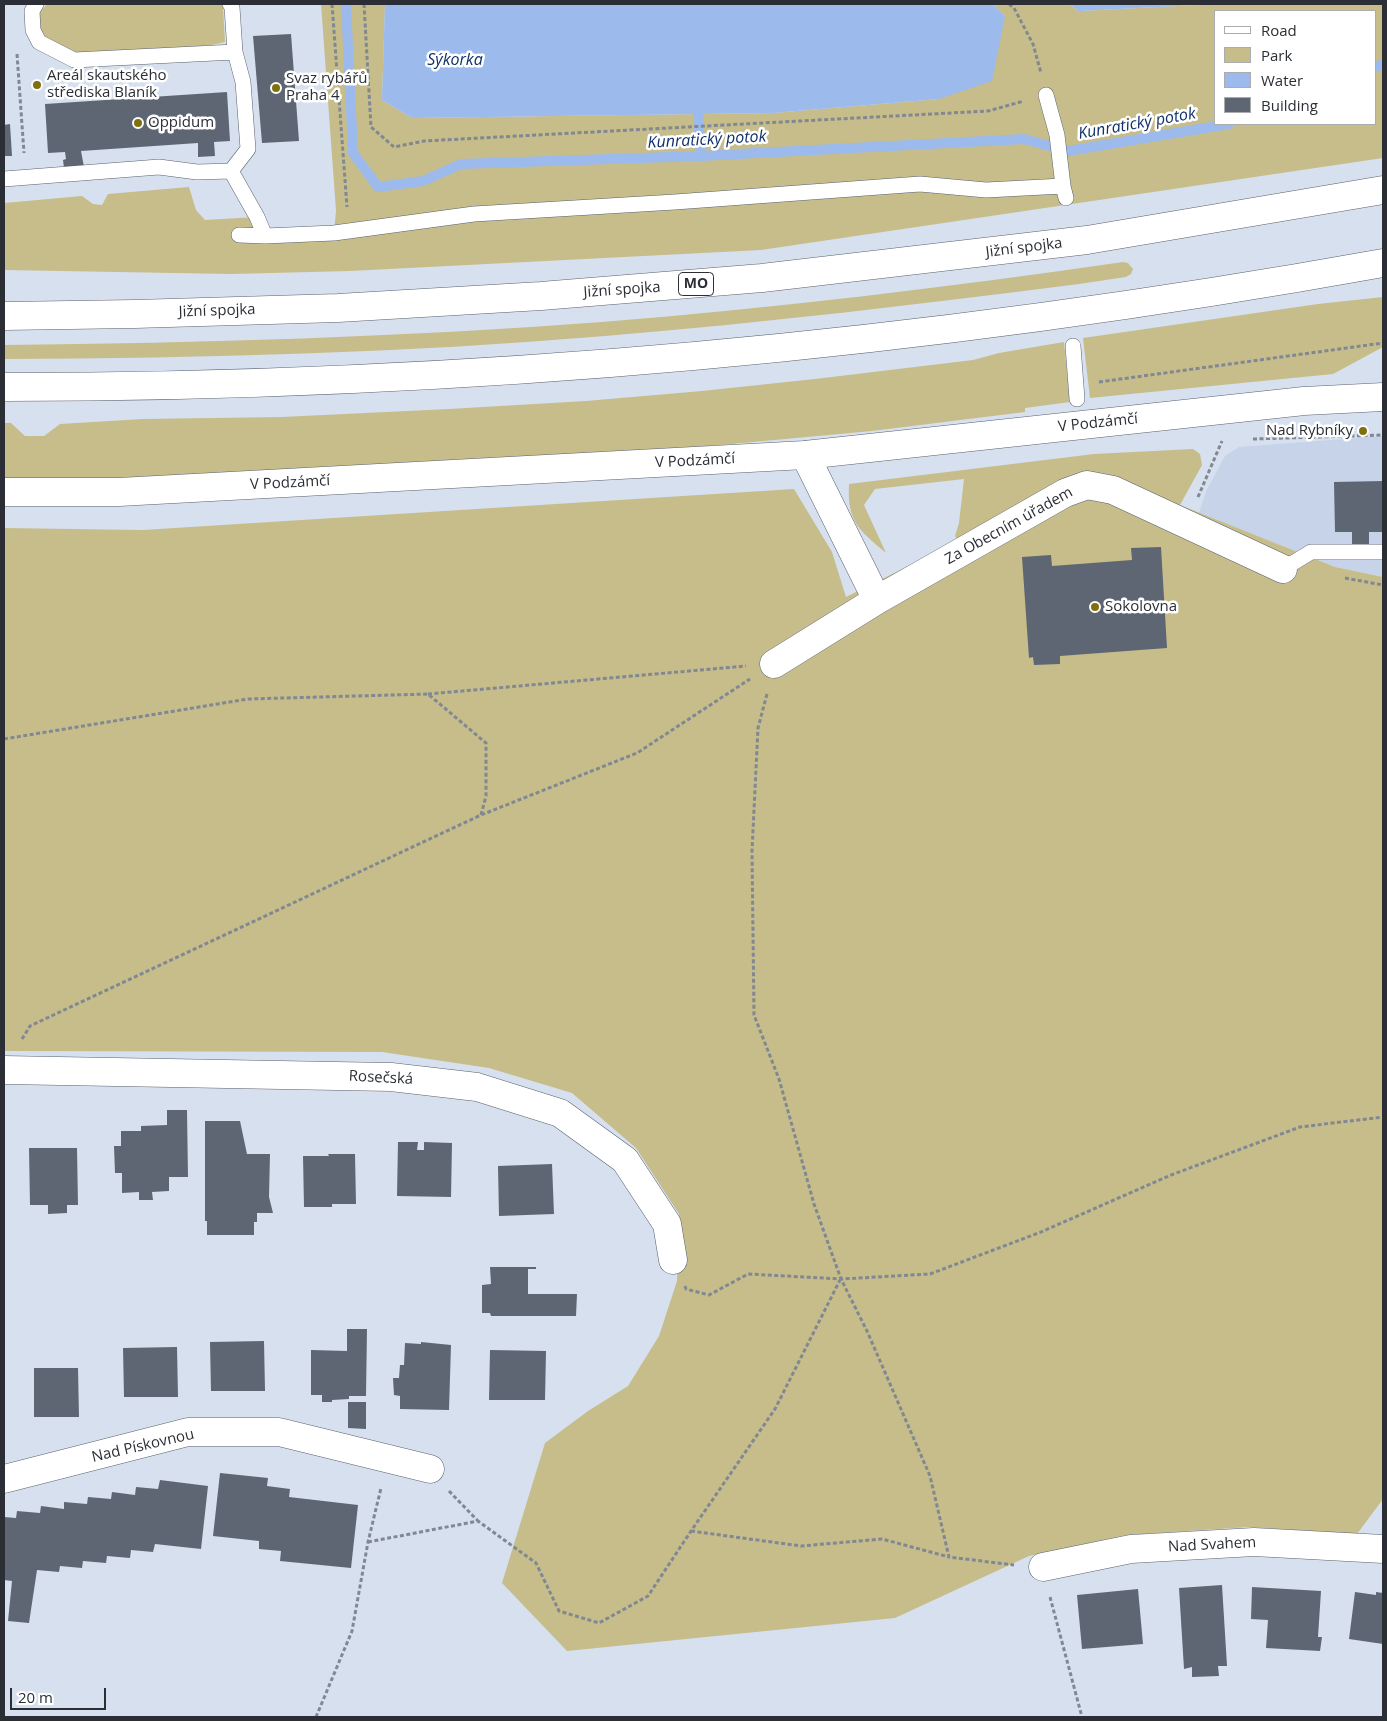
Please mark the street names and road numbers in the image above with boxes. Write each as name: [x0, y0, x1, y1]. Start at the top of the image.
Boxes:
street label: Jižní spojka: [985, 234, 1063, 262]
road number: MO: [678, 272, 714, 296]
street label: Jižní spojka: [583, 278, 661, 302]
street label: Jižní spojka: [178, 301, 256, 321]
street label: V Podzámčí: [1057, 410, 1139, 436]
street label: V Podzámčí: [654, 450, 736, 472]
street label: V Podzámčí: [249, 472, 331, 494]
street label: Za Obecním úřadem: [942, 483, 1076, 569]
street label: Rosečská: [348, 1067, 414, 1089]
street label: Nad Pískovnou: [90, 1425, 196, 1467]
street label: Nad Svahem: [1167, 1534, 1257, 1556]

